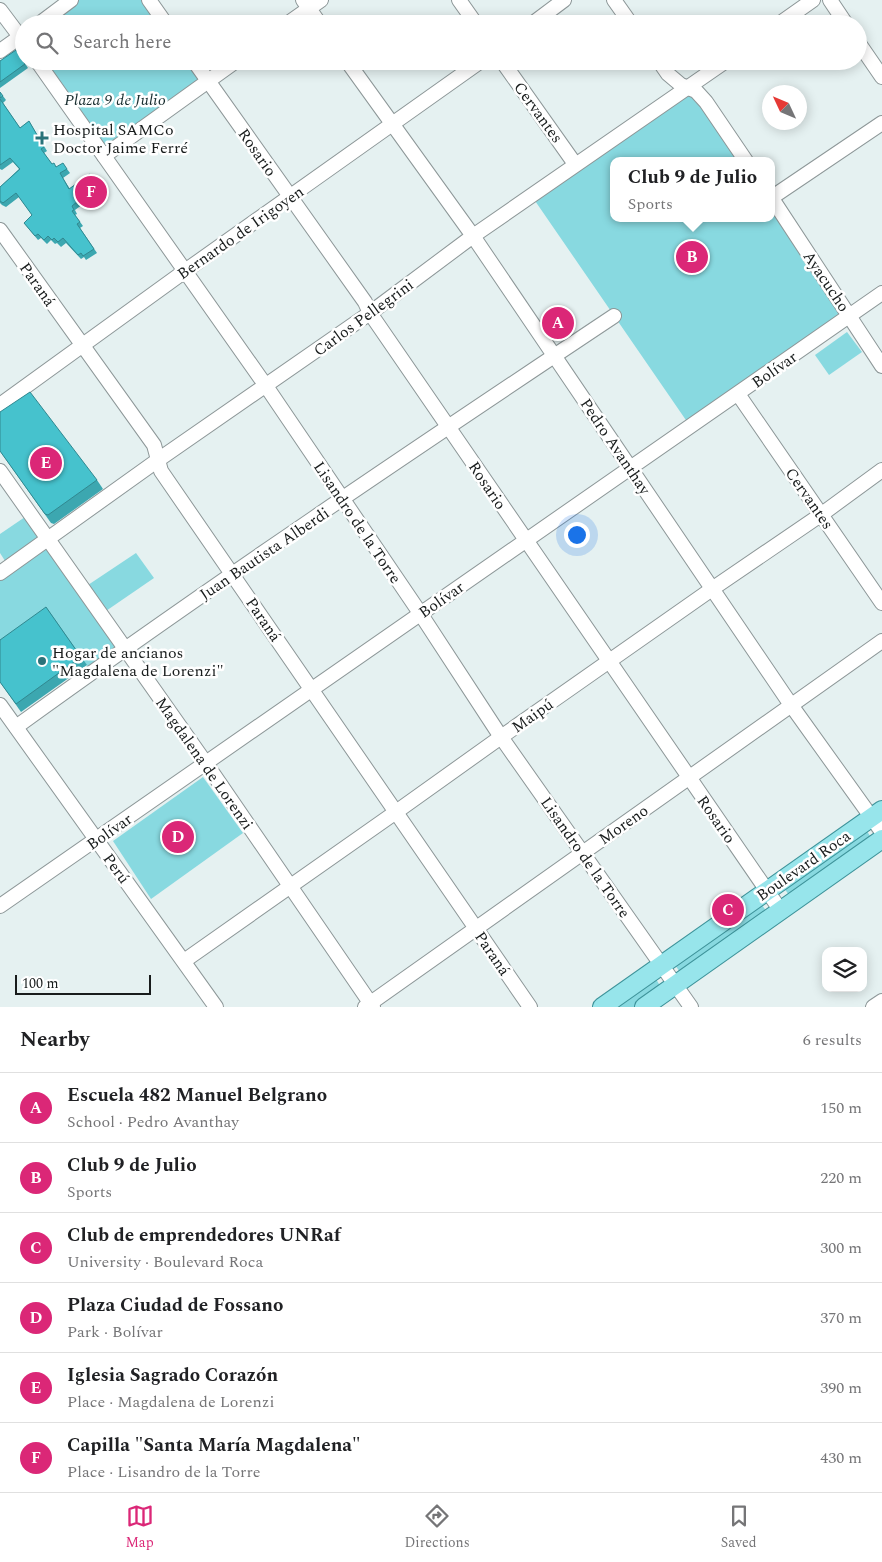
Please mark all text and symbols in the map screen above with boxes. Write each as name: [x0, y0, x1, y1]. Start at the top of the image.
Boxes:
search box: [15, 15, 867, 70]
text: Search here: [73, 28, 172, 57]
icon: search: [33, 29, 61, 57]
street label: Cervantes: [508, 77, 569, 148]
north arrow: [762, 85, 807, 130]
park label: Plaza 9 de Julio: [64, 88, 166, 112]
place label: Hospital SAMCo Doctor Jaime Ferré: [53, 118, 188, 160]
street label: Rosario: [232, 124, 282, 182]
marker: Hospital SAMCo Doctor Jaime Ferré: [35, 131, 49, 145]
popup: [610, 157, 775, 222]
text: Club 9 de Julio: [628, 163, 757, 192]
pin: F: [75, 173, 107, 211]
street label: Bernardo de Irigoyen: [172, 180, 309, 286]
text: Sports: [628, 192, 673, 216]
pin: B: [676, 238, 708, 276]
street label: Ayacucho: [797, 246, 855, 317]
street label: Paraná: [13, 258, 61, 312]
street label: Carlos Pellegrini: [308, 273, 419, 362]
pin: A: [542, 304, 574, 342]
street label: Bolívar: [747, 345, 802, 394]
street label: Pedro Avanthay: [574, 393, 657, 501]
pin: E: [30, 444, 62, 482]
street label: Lisandro de la Torre: [307, 456, 407, 589]
street label: Rosario: [462, 456, 512, 515]
street label: Cervantes: [779, 463, 839, 534]
street label: Juan Bautista Alberdi: [195, 501, 334, 606]
your location: [564, 522, 590, 548]
street label: Bolívar: [414, 575, 469, 624]
street label: Paraná: [239, 592, 287, 647]
place label: Hogar de ancianos "Magdalena de Lorenzi": [52, 641, 224, 683]
marker: Hogar de ancianos "Magdalena de Lorenzi": [36, 655, 48, 667]
street label: Magdalena de Lorenzi: [149, 692, 259, 835]
street label: Maipú: [507, 693, 558, 739]
street label: Rosario: [691, 791, 741, 849]
street label: Lisandro de la Torre: [534, 792, 636, 923]
street label: Moreno: [594, 799, 653, 851]
street label: Bolívar: [82, 807, 137, 856]
pin: D: [162, 818, 194, 856]
street label: Boulevard Roca: [751, 824, 856, 907]
street label: Perú: [97, 848, 136, 889]
pin: C: [712, 891, 744, 929]
street label: Paraná: [468, 926, 516, 981]
map controls: [822, 947, 867, 992]
button: layers: [822, 947, 867, 992]
scale bar: [15, 972, 151, 995]
text: 100 m: [22, 973, 59, 994]
text: Nearby: [20, 1024, 90, 1056]
text: 6 results: [803, 1028, 862, 1052]
text: Escuela 482 Manuel Belgrano: [67, 1081, 327, 1110]
text: A: [30, 1096, 42, 1120]
text: 150 m: [820, 1096, 862, 1120]
text: School · Pedro Avanthay: [67, 1110, 239, 1134]
text: Club 9 de Julio: [67, 1151, 197, 1180]
text: B: [30, 1166, 42, 1190]
text: 220 m: [820, 1166, 862, 1190]
text: Sports: [67, 1180, 112, 1204]
text: Club de emprendedores UNRaf: [67, 1221, 341, 1250]
text: C: [30, 1236, 42, 1260]
text: 300 m: [820, 1236, 862, 1260]
text: University · Boulevard Roca: [67, 1250, 263, 1274]
text: Plaza Ciudad de Fossano: [67, 1291, 283, 1320]
text: D: [30, 1306, 42, 1330]
text: 370 m: [820, 1306, 862, 1330]
text: Park · Bolívar: [67, 1320, 163, 1344]
text: Iglesia Sagrado Corazón: [67, 1361, 278, 1390]
text: E: [31, 1376, 41, 1400]
text: 390 m: [820, 1376, 862, 1400]
text: Place · Magdalena de Lorenzi: [67, 1390, 275, 1414]
text: Capilla "Santa María Magdalena": [67, 1431, 361, 1460]
text: F: [31, 1446, 41, 1470]
text: 430 m: [820, 1446, 862, 1470]
text: Place · Lisandro de la Torre: [67, 1460, 261, 1484]
tab: Map: [125, 1502, 154, 1553]
tab: Directions: [404, 1502, 470, 1553]
tab: Saved: [721, 1502, 757, 1553]

